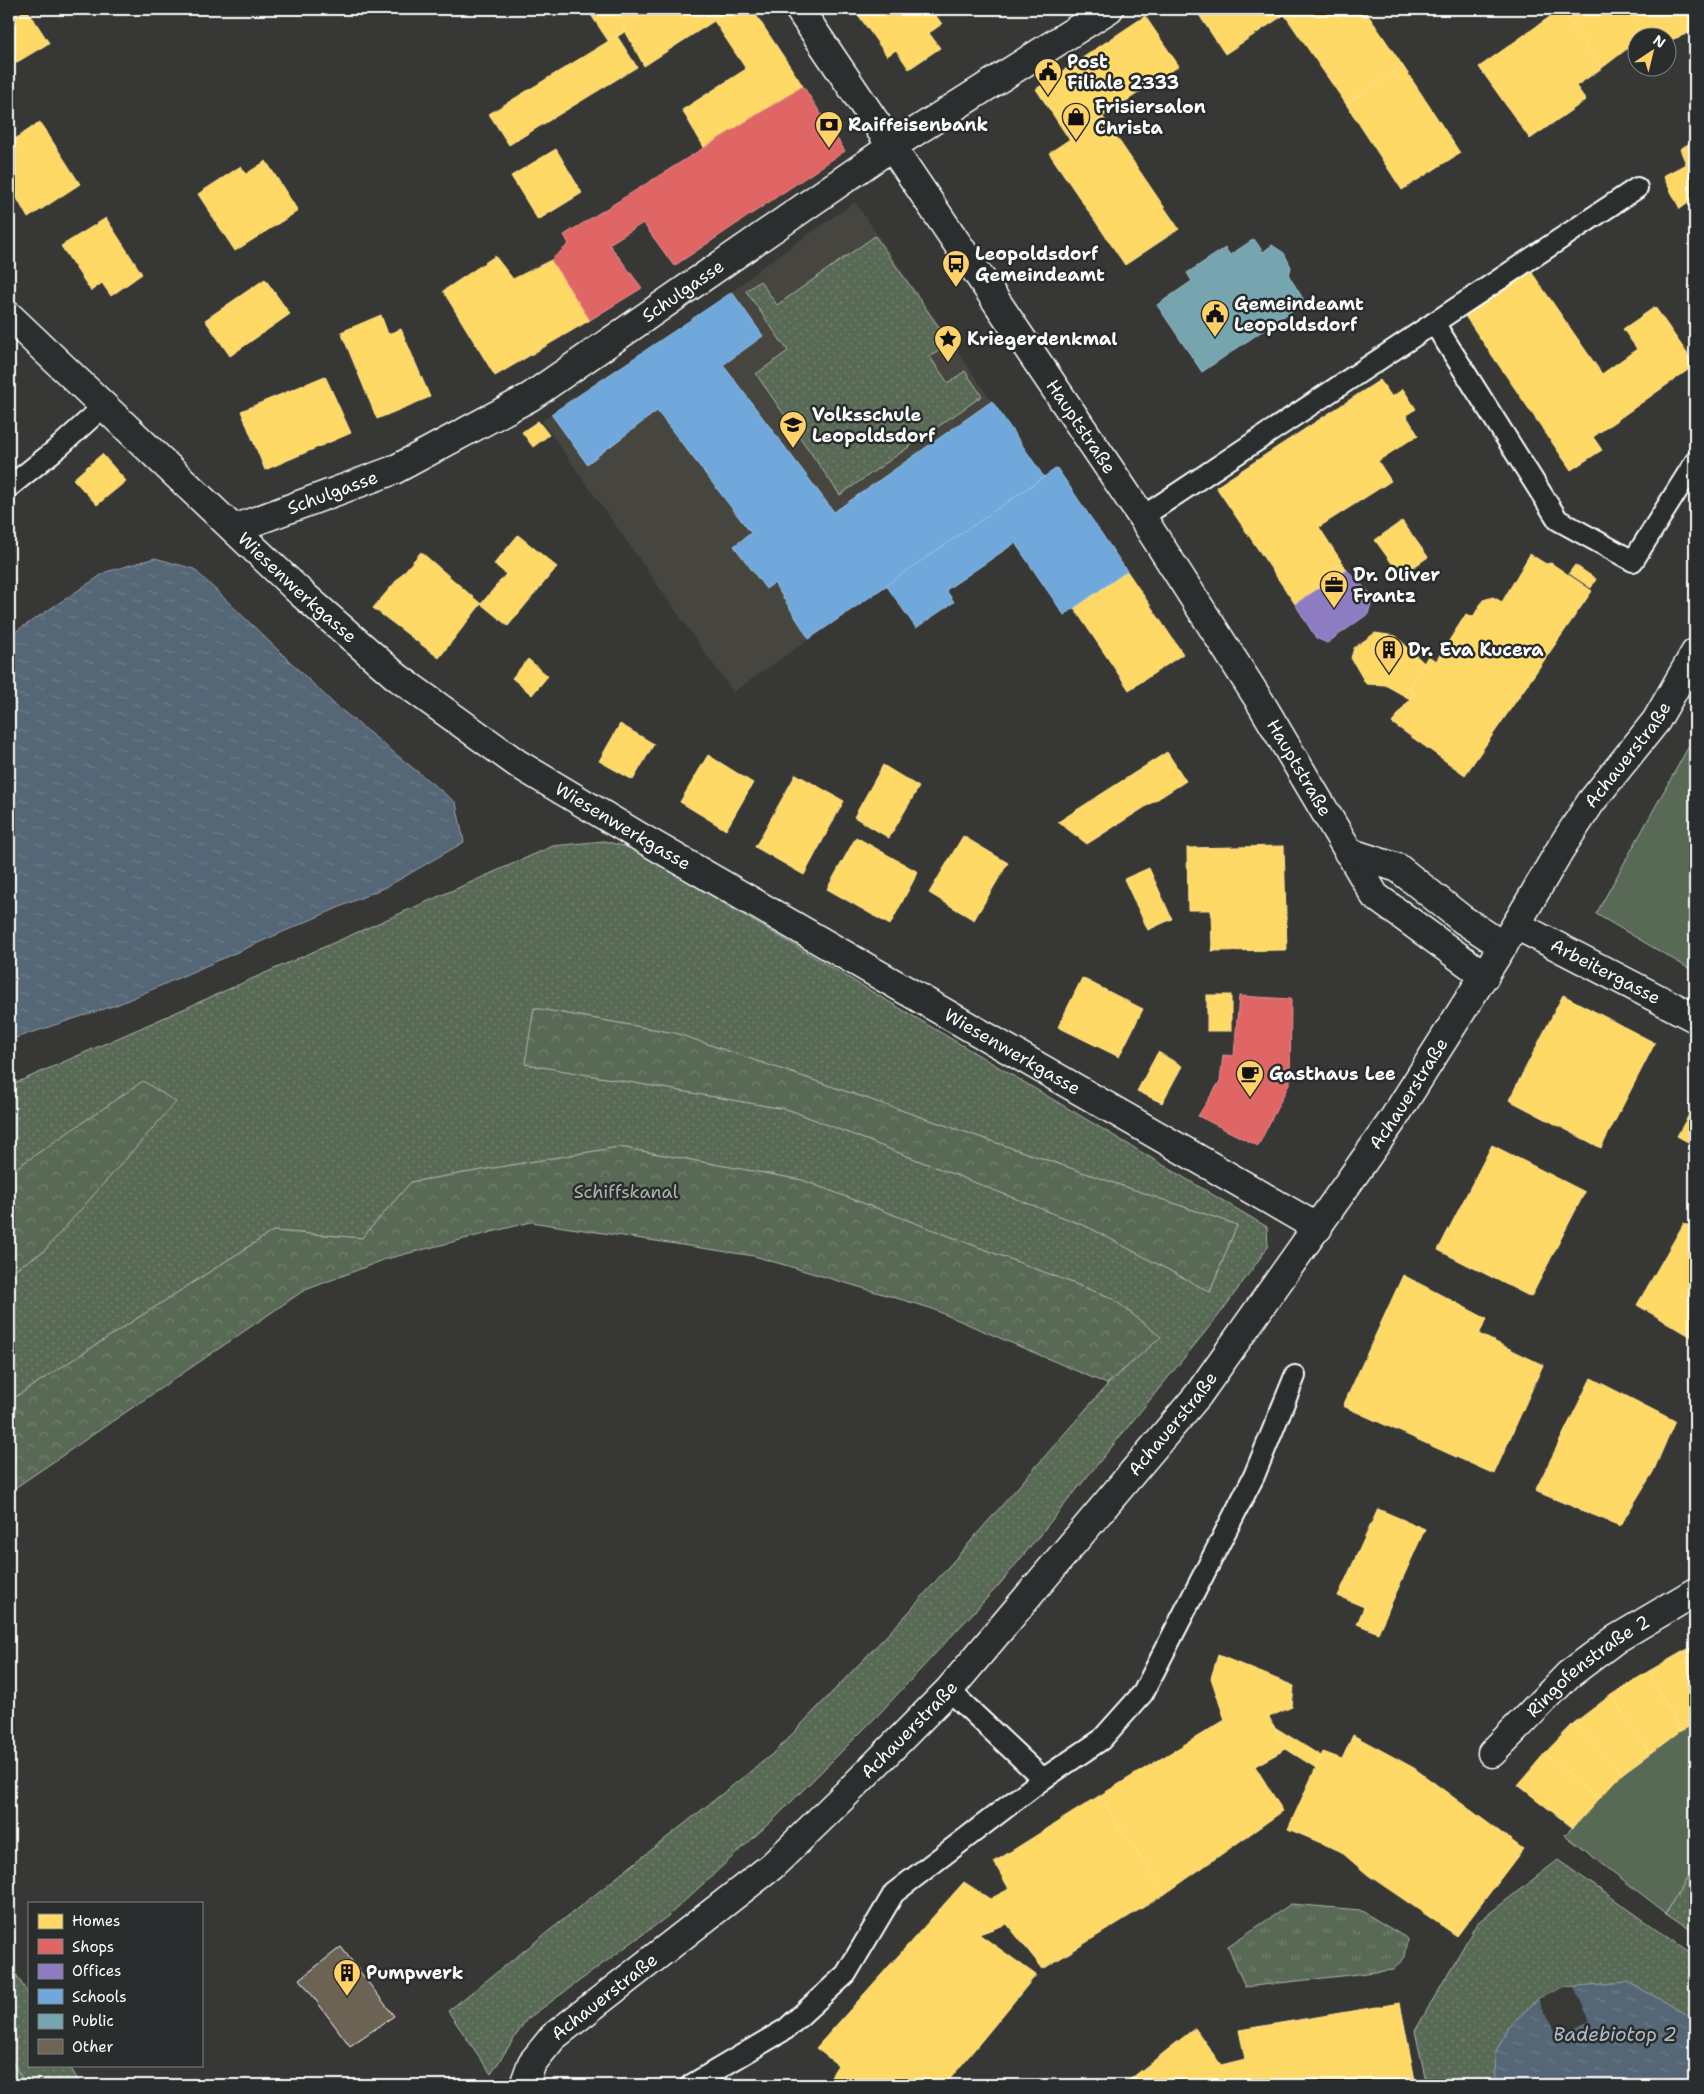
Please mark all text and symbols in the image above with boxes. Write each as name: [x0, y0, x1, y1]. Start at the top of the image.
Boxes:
north arrow: [1626, 28, 1676, 78]
text: N: [1650, 31, 1669, 52]
place label: Post Filiale 2333: [1067, 50, 1179, 95]
public building icon: Post Filiale 2333: [1033, 57, 1063, 96]
place label: Frisiersalon Christa: [1095, 95, 1206, 140]
shop icon: Frisiersalon Christa: [1061, 102, 1091, 141]
bank icon: Raiffeisenbank: [814, 110, 844, 149]
place label: Raiffeisenbank: [848, 113, 988, 137]
place label: Leopoldsdorf Gemeindeamt: [975, 242, 1105, 287]
bus stop icon: Leopoldsdorf Gemeindeamt: [941, 249, 971, 288]
street label: Schulgasse: [637, 254, 729, 328]
place label: Gemeindeamt Leopoldsdorf: [1234, 292, 1364, 337]
public building icon: Gemeindeamt Leopoldsdorf: [1200, 299, 1230, 338]
place icon: Kriegerdenkmal: [933, 324, 963, 363]
place label: Kriegerdenkmal: [967, 327, 1118, 351]
street label: Hauptstraße: [1041, 375, 1121, 479]
place label: Volksschule Leopoldsdorf: [812, 403, 936, 448]
school or university icon: Volksschule Leopoldsdorf: [778, 410, 808, 449]
street label: Schulgasse: [284, 465, 381, 520]
street label: Wiesenwerkgasse: [232, 527, 362, 648]
place label: Dr. Oliver Frantz: [1353, 563, 1441, 608]
office icon: Dr. Oliver Frantz: [1319, 570, 1349, 609]
building icon: Dr. Eva Kucera: [1374, 635, 1404, 674]
place label: Dr. Eva Kucera: [1408, 638, 1544, 662]
street label: Achauerstraße: [1579, 697, 1677, 813]
street label: Hauptstraße: [1261, 715, 1337, 821]
street label: Wiesenwerkgasse: [550, 777, 695, 876]
street label: Arbeitergasse: [1547, 933, 1665, 1010]
street label: Wiesenwerkgasse: [940, 1003, 1085, 1101]
street label: Achauerstraße: [1364, 1033, 1454, 1154]
cafe icon: Gasthaus Lee: [1235, 1059, 1265, 1098]
place label: Gasthaus Lee: [1269, 1062, 1396, 1086]
park label: Schiffskanal: [574, 1180, 679, 1204]
street label: Achauerstraße: [1123, 1367, 1223, 1481]
street label: Ringofenstraße 2: [1521, 1610, 1654, 1723]
street label: Achauerstraße: [856, 1676, 963, 1784]
legend: [28, 1902, 202, 2066]
text: Homes: [72, 1911, 120, 1931]
text: Shops: [72, 1937, 114, 1957]
street label: Achauerstraße: [546, 1948, 662, 2046]
building icon: Pumpwerk: [332, 1958, 362, 1997]
text: Offices: [72, 1961, 121, 1981]
place label: Pumpwerk: [366, 1961, 463, 1985]
text: Schools: [72, 1987, 127, 2007]
text: Public: [72, 2011, 114, 2031]
water label: Badebiotop 2: [1553, 2022, 1677, 2047]
text: Other: [72, 2037, 114, 2057]

